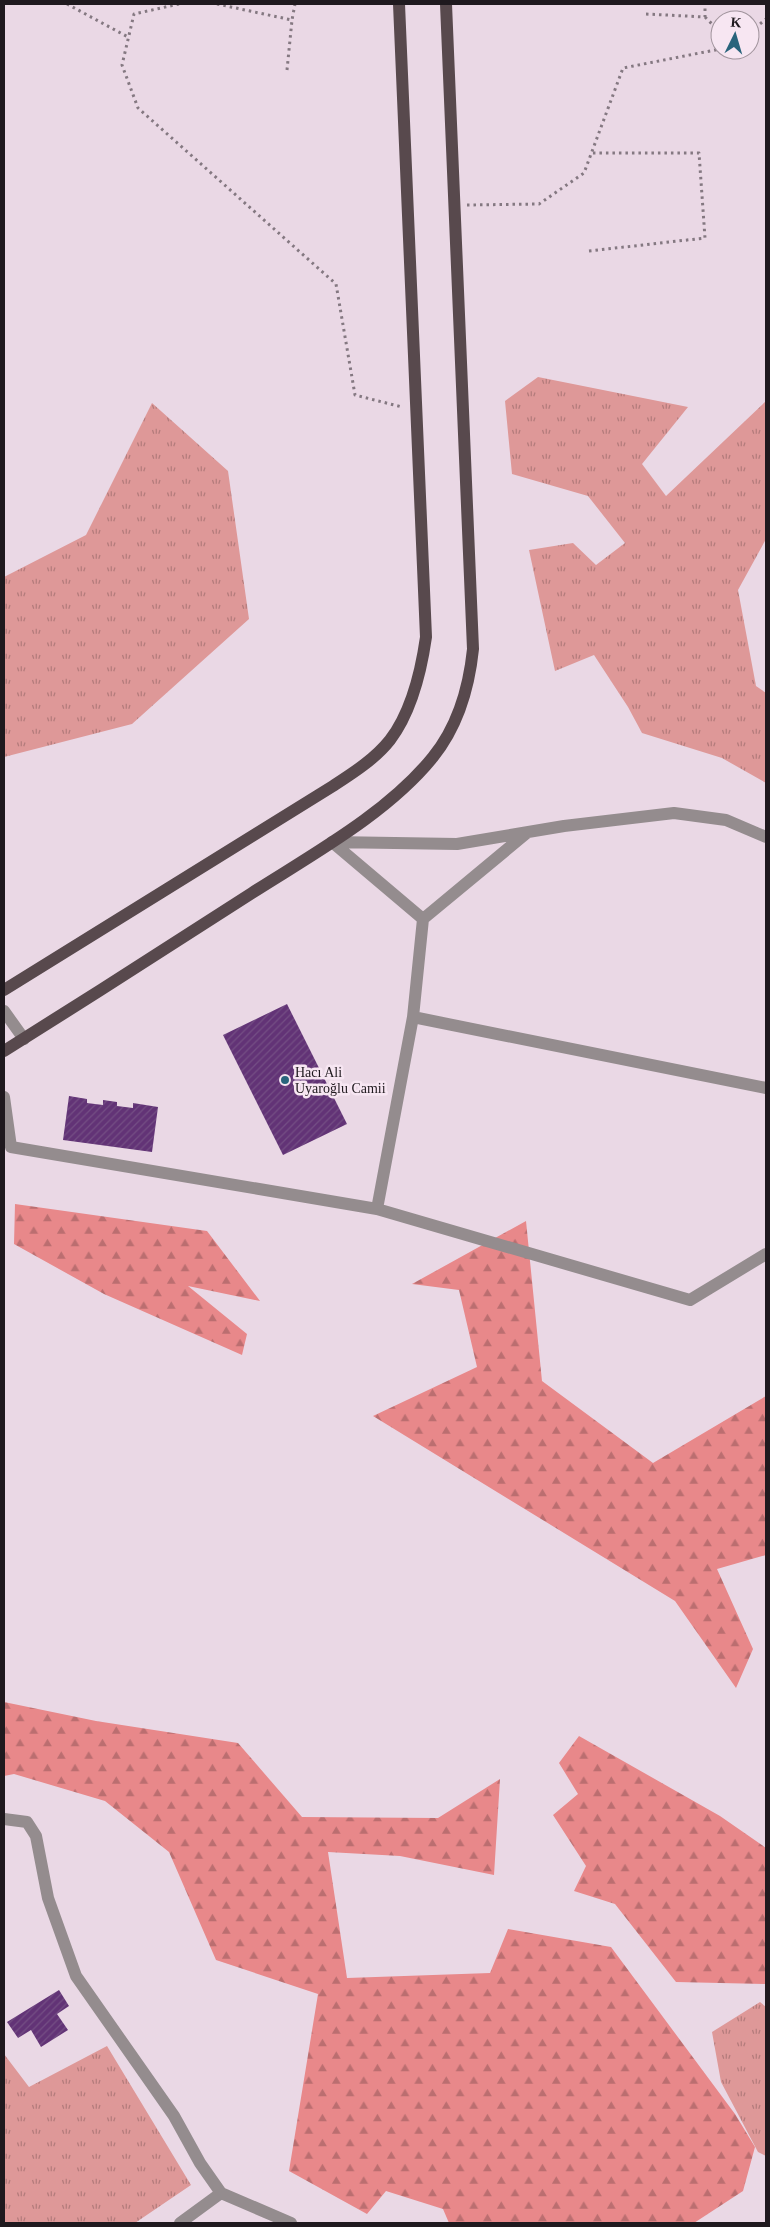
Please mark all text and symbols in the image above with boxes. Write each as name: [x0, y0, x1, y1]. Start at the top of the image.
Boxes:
north arrow: [710, 10, 760, 60]
text: K: [730, 15, 742, 31]
place label: Hacı Ali Uyaroğlu Camii: [295, 1065, 386, 1096]
marker: Hacı Ali Uyaroğlu Camii: [279, 1074, 291, 1086]

